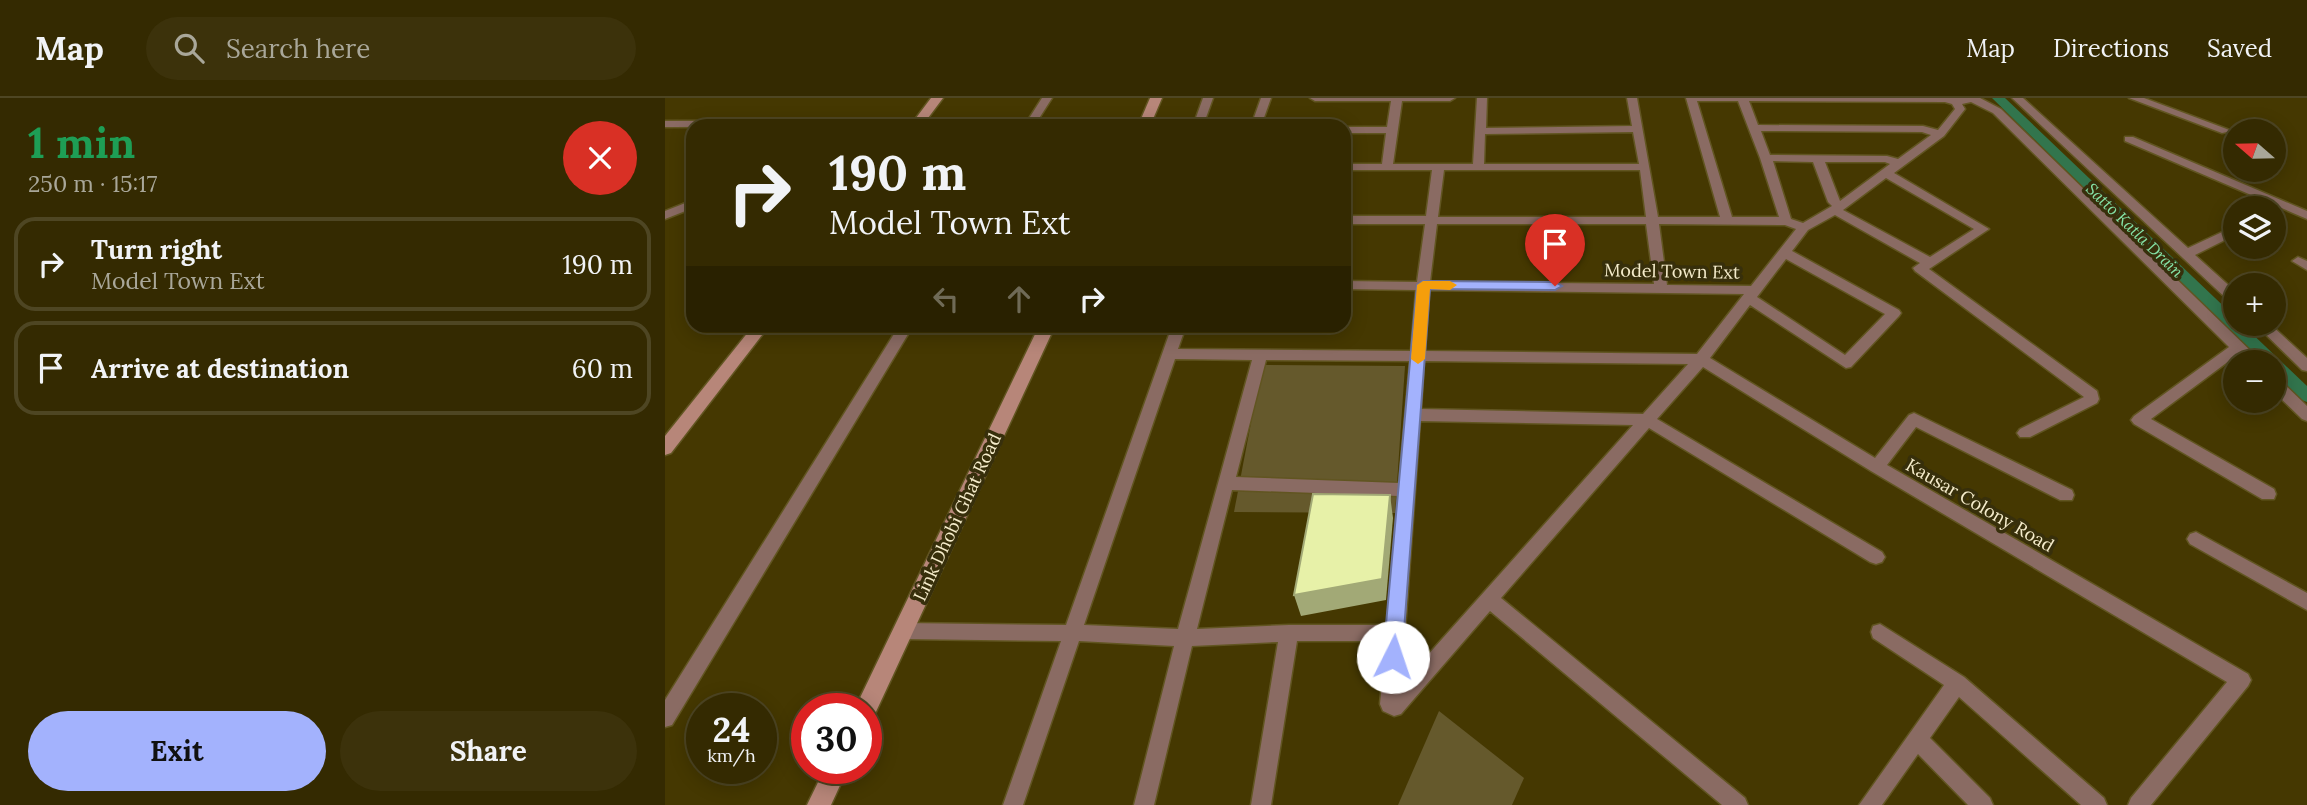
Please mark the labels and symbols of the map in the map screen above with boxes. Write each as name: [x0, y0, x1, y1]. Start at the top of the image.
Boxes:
north arrow: [2223, 119, 2285, 182]
water label: Satto Katla Drain: [2082, 179, 2188, 282]
pin: [1525, 214, 1585, 286]
street label: Model Town Ext: [1604, 258, 1740, 284]
street label: Link Dhobi Ghat Road: [908, 429, 1006, 605]
street label: Kausar Colony Road: [1902, 453, 2059, 557]
position arrow: [1356, 620, 1430, 694]
speed limit sign: 30: [791, 693, 882, 784]

